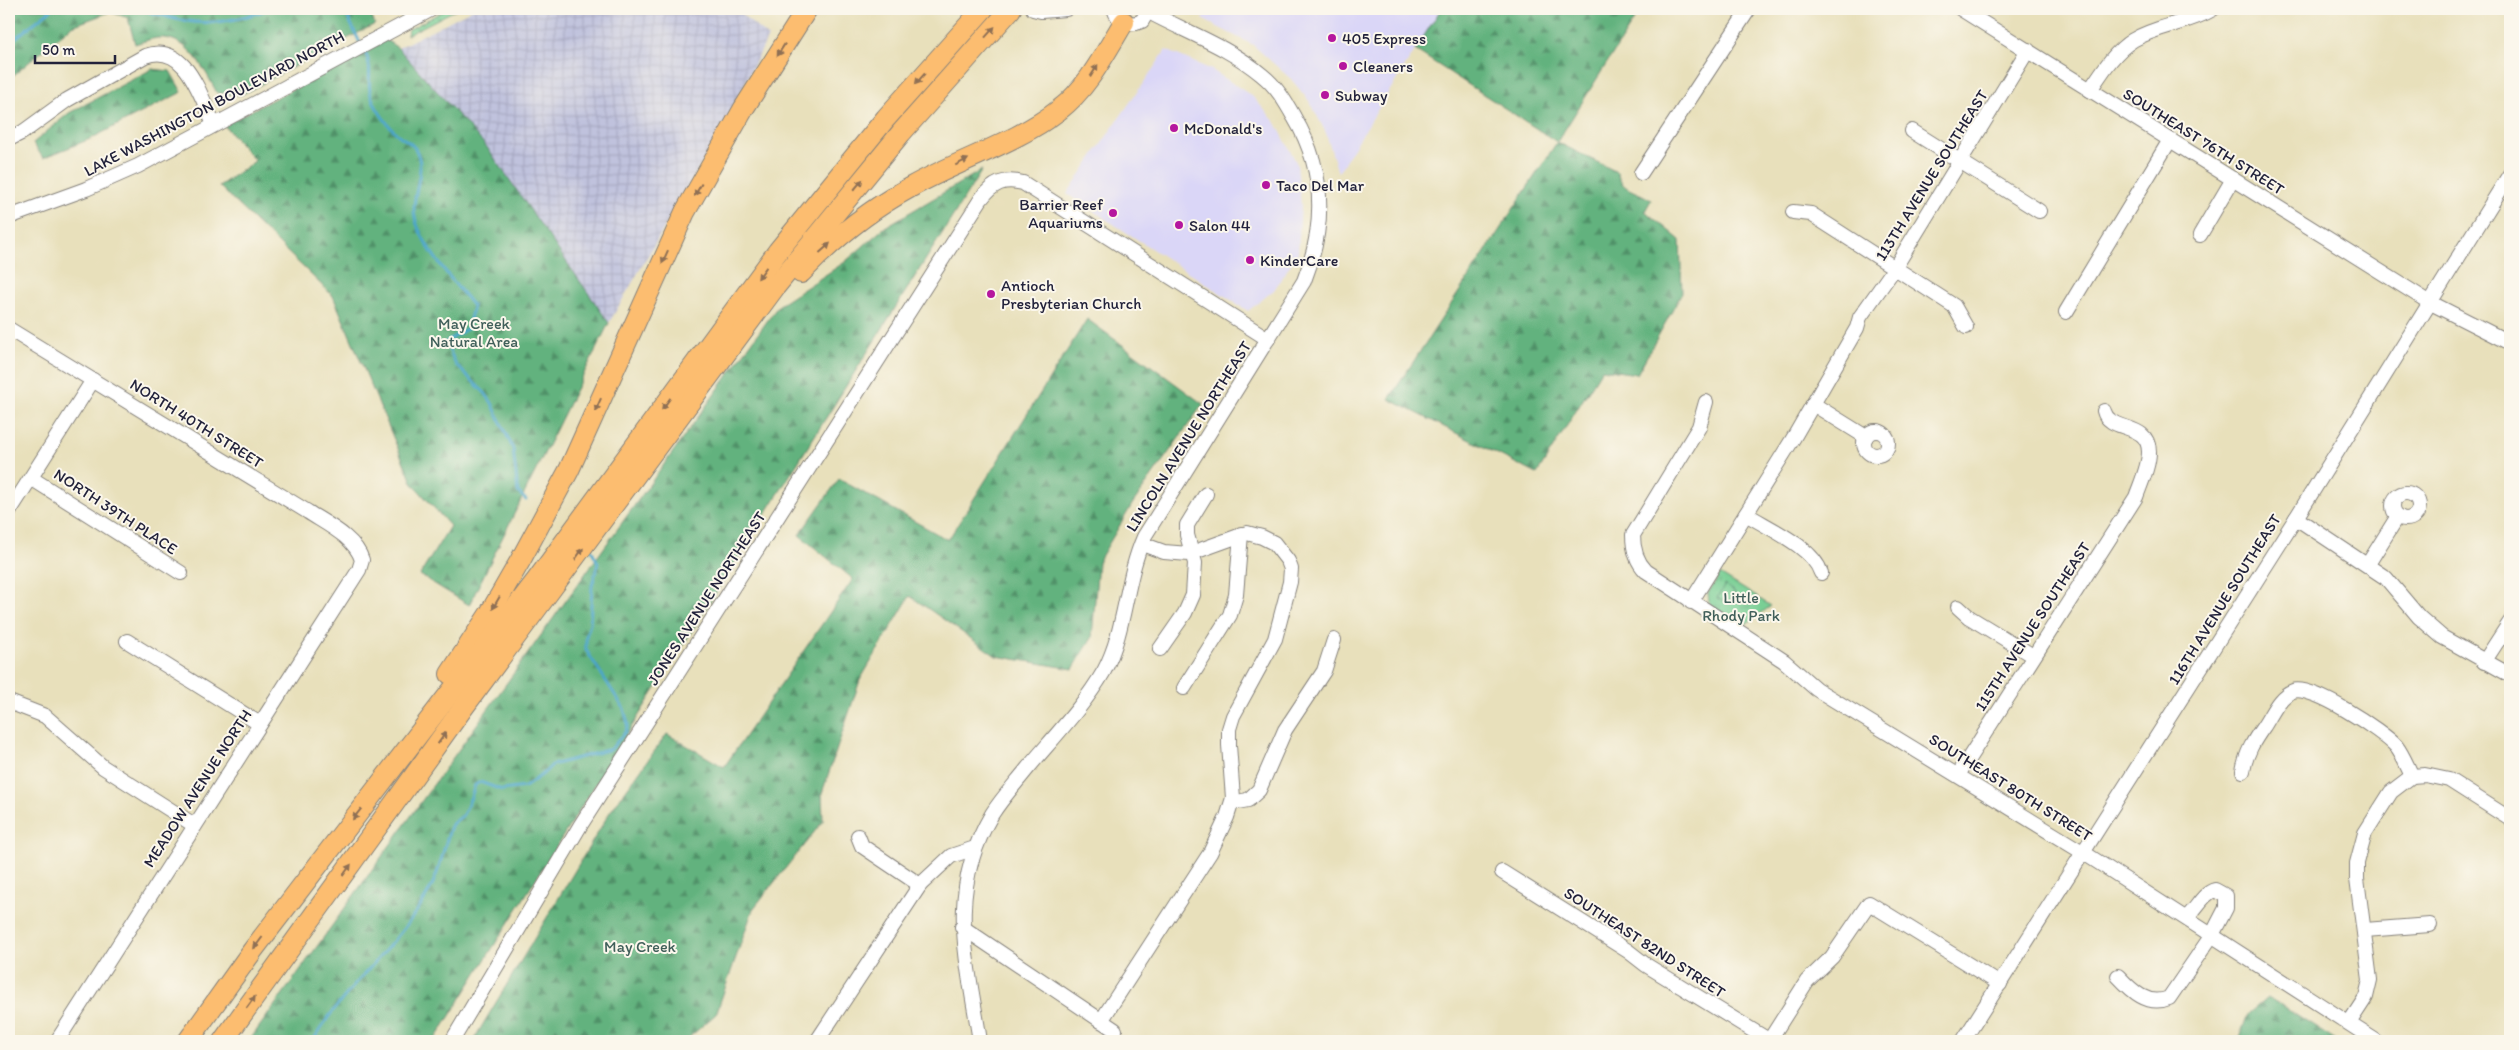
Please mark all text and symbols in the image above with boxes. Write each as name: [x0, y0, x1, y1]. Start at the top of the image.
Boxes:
one-way arrow: [985, 25, 996, 38]
street label: LAKE WASHINGTON BOULEVARD NORTH: [81, 26, 348, 180]
place label: 405 Express: [1342, 29, 1426, 48]
scale bar: [35, 32, 115, 64]
marker: 405 Express: [1326, 32, 1338, 44]
text: 50 m: [42, 41, 75, 59]
one-way arrow: [776, 43, 785, 57]
place label: Cleaners: [1353, 57, 1413, 76]
marker: Cleaners: [1337, 60, 1349, 72]
one-way arrow: [1089, 65, 1098, 78]
one-way arrow: [914, 72, 925, 85]
street label: SOUTHEAST 76TH STREET: [2120, 84, 2288, 199]
place label: Subway: [1335, 86, 1388, 105]
street label: 113TH AVENUE SOUTHEAST: [1871, 86, 1992, 264]
marker: Subway: [1319, 89, 1331, 101]
place label: McDonald's: [1184, 119, 1262, 138]
marker: McDonald's: [1168, 122, 1180, 134]
one-way arrow: [955, 158, 969, 166]
place label: Taco Del Mar: [1276, 176, 1365, 195]
one-way arrow: [853, 178, 864, 191]
marker: Taco Del Mar: [1260, 179, 1272, 191]
one-way arrow: [693, 183, 702, 196]
place label: Barrier Reef Aquariums: [1019, 195, 1104, 232]
marker: Barrier Reef Aquariums: [1107, 207, 1119, 219]
place label: Salon 44: [1189, 216, 1251, 235]
marker: Salon 44: [1173, 219, 1185, 231]
one-way arrow: [819, 243, 832, 254]
one-way arrow: [661, 250, 669, 264]
place label: KinderCare: [1260, 251, 1338, 270]
marker: KinderCare: [1244, 254, 1256, 266]
one-way arrow: [757, 266, 767, 280]
place label: Antioch Presbyterian Church: [1001, 276, 1141, 313]
marker: Antioch Presbyterian Church: [985, 288, 997, 300]
park label: May Creek Natural Area: [430, 314, 518, 351]
street label: LINCOLN AVENUE NORTHEAST: [1122, 338, 1255, 535]
street label: NORTH 40TH STREET: [127, 375, 267, 472]
one-way arrow: [660, 397, 671, 410]
one-way arrow: [594, 398, 602, 412]
street label: NORTH 39TH PLACE: [50, 464, 181, 558]
street label: JONES AVENUE NORTHEAST: [643, 508, 770, 689]
street label: 116TH AVENUE SOUTHEAST: [2164, 510, 2285, 688]
street label: 115TH AVENUE SOUTHEAST: [1971, 538, 2094, 714]
one-way arrow: [574, 547, 584, 560]
park label: Little Rhody Park: [1702, 588, 1780, 625]
one-way arrow: [491, 597, 500, 610]
street label: MEADOW AVENUE NORTH: [139, 706, 256, 871]
street label: SOUTHEAST 80TH STREET: [1926, 729, 2096, 845]
one-way arrow: [437, 731, 447, 745]
one-way arrow: [352, 808, 363, 821]
one-way arrow: [342, 863, 352, 877]
street label: SOUTHEAST 82ND STREET: [1561, 883, 1729, 1002]
one-way arrow: [253, 936, 263, 950]
park label: May Creek: [604, 937, 677, 956]
one-way arrow: [246, 996, 257, 1009]

